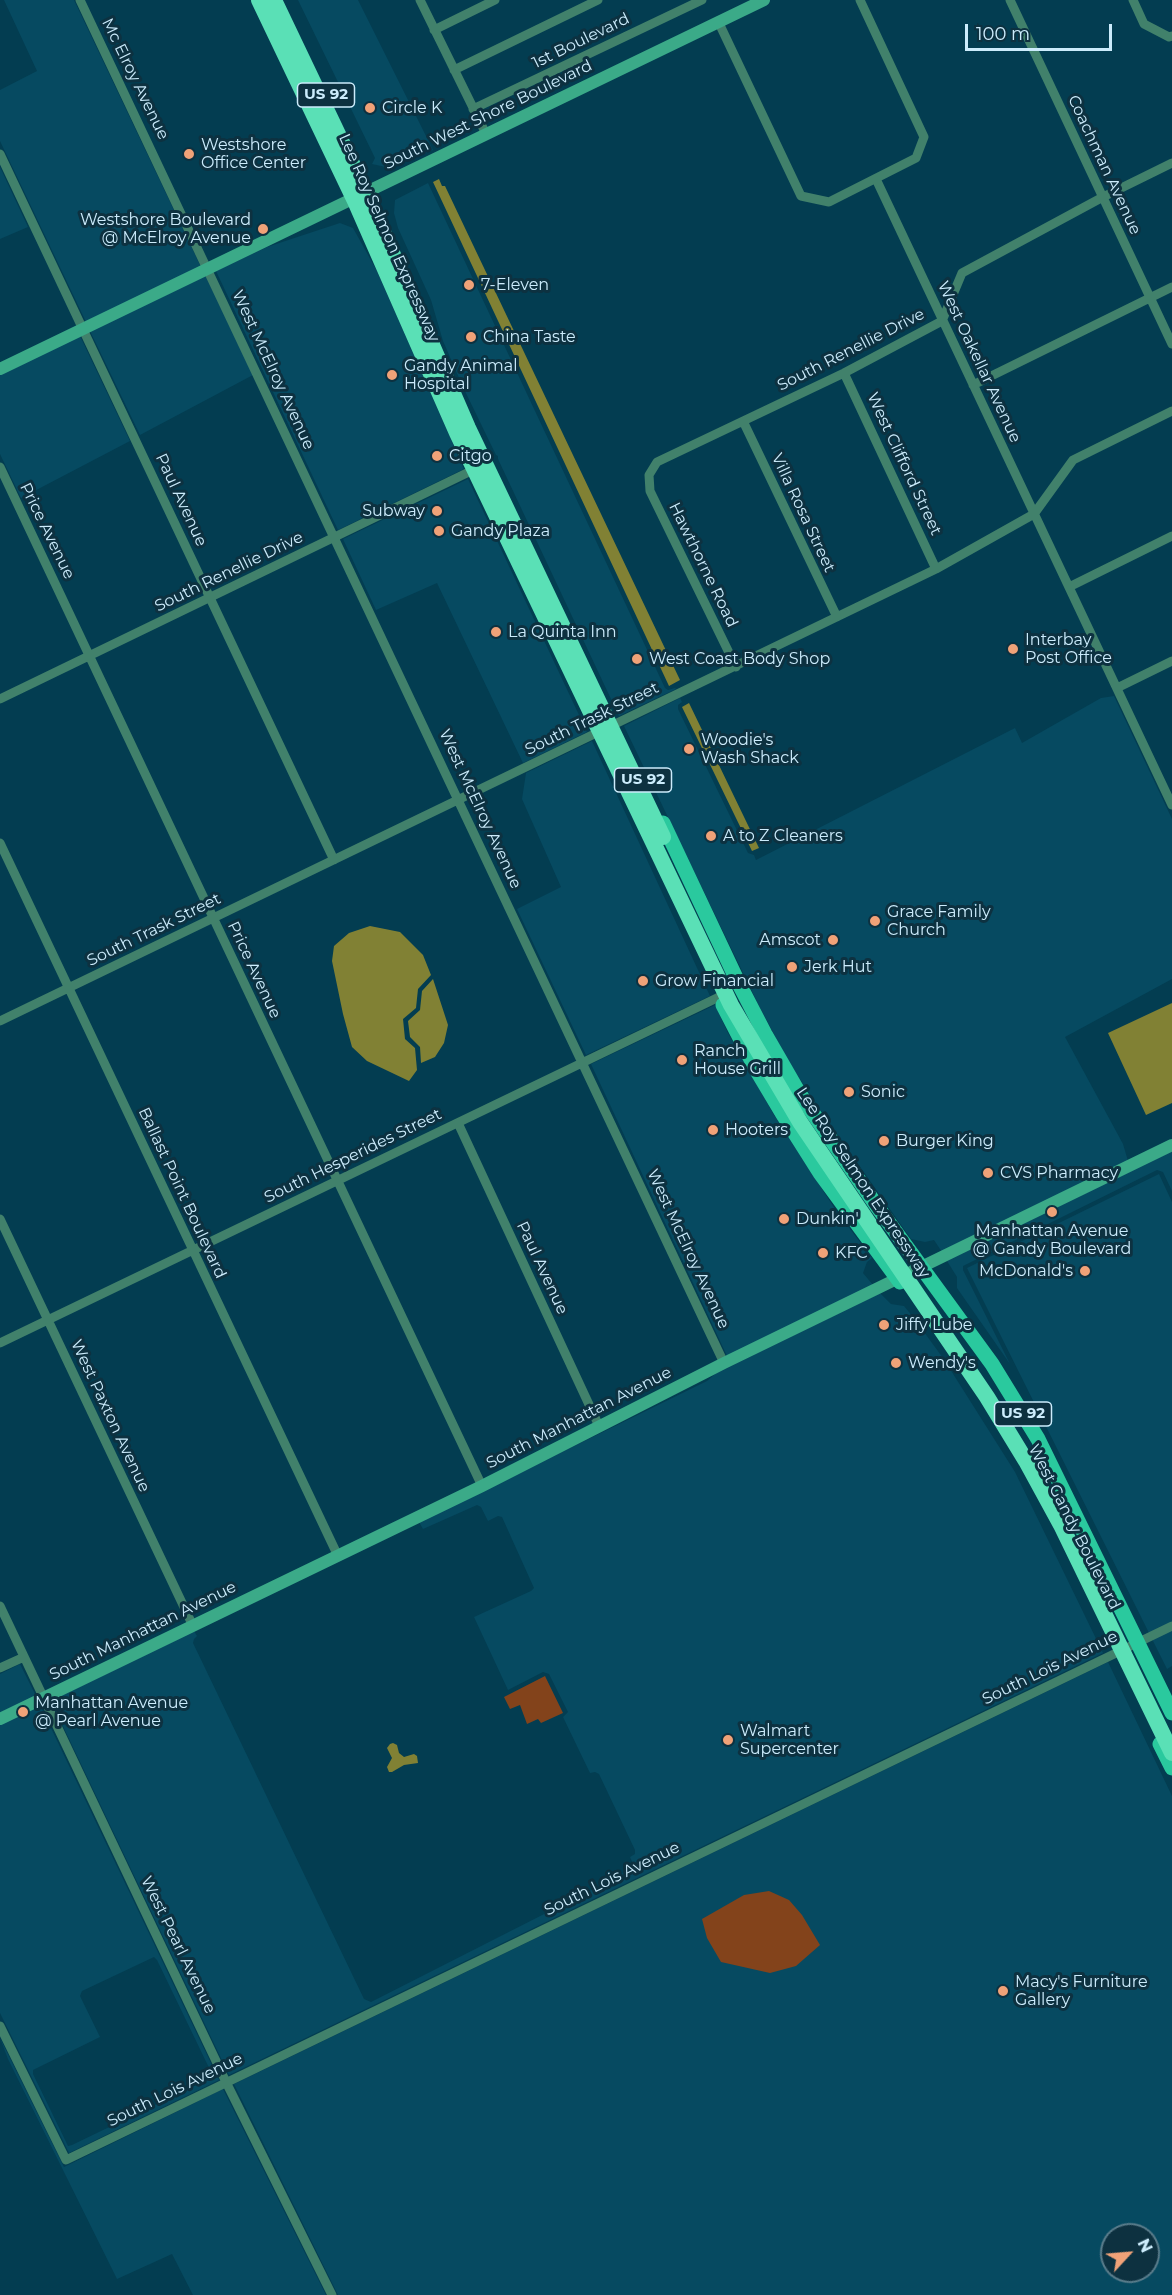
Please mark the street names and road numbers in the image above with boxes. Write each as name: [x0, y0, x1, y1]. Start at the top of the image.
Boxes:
street label: 1st Boulevard: [529, 9, 633, 73]
street label: Mc Elroy Avenue: [97, 15, 173, 143]
street label: South West Shore Boulevard: [381, 56, 595, 174]
road number: US 92: [298, 83, 354, 107]
street label: Coachman Avenue: [1063, 92, 1145, 238]
street label: Lee Roy Selmon Expressway: [334, 131, 444, 345]
street label: West Oakellar Avenue: [933, 278, 1025, 446]
street label: West McElroy Avenue: [228, 287, 318, 453]
street label: South Renellie Drive: [774, 305, 928, 395]
street label: West Clifford Street: [862, 390, 946, 538]
street label: Paul Avenue: [151, 450, 211, 550]
street label: Villa Rosa Street: [767, 451, 839, 575]
street label: Price Avenue: [15, 480, 79, 582]
street label: Hawthorne Road: [664, 499, 742, 631]
street label: South Renellie Drive: [152, 528, 306, 616]
street label: South Trask Street: [522, 678, 662, 760]
street label: West McElroy Avenue: [435, 726, 525, 892]
road number: US 92: [614, 768, 672, 792]
street label: South Trask Street: [84, 889, 224, 971]
street label: Price Avenue: [223, 918, 285, 1022]
street label: Lee Roy Selmon Expressway: [792, 1084, 934, 1282]
street label: Ballast Point Boulevard: [134, 1104, 230, 1282]
street label: South Hesperides Street: [261, 1105, 445, 1207]
street label: West McElroy Avenue: [643, 1166, 733, 1332]
street label: Paul Avenue: [512, 1218, 572, 1318]
street label: West Paxton Avenue: [66, 1337, 154, 1495]
street label: South Manhattan Avenue: [483, 1363, 675, 1473]
road number: US 92: [994, 1402, 1052, 1426]
street label: West Gandy Boulevard: [1024, 1441, 1124, 1613]
street label: South Manhattan Avenue: [47, 1577, 239, 1685]
street label: South Lois Avenue: [979, 1627, 1121, 1709]
street label: South Lois Avenue: [541, 1838, 683, 1920]
street label: West Pearl Avenue: [136, 1873, 220, 2017]
street label: South Lois Avenue: [104, 2049, 246, 2131]

